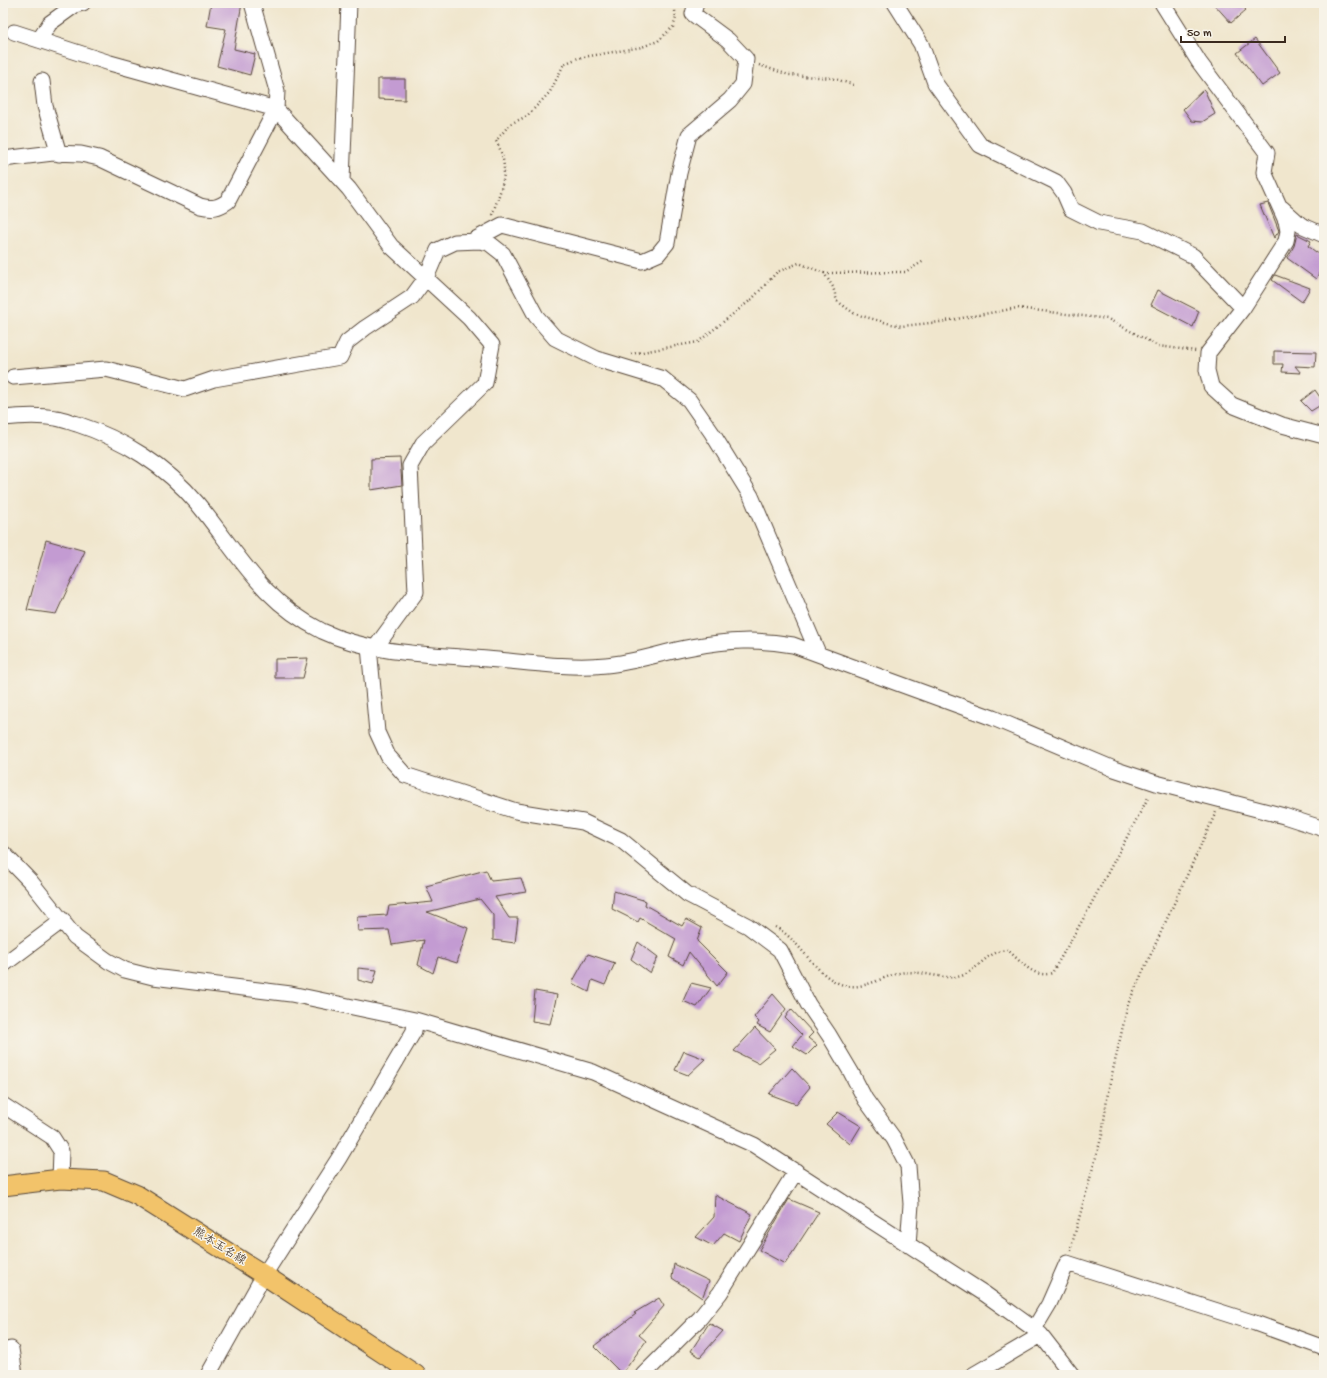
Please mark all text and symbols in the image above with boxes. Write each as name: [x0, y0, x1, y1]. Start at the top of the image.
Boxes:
scale bar: [1181, 18, 1285, 44]
text: 50 m: [1187, 27, 1212, 41]
street label: 熊本玉名線: [190, 1224, 249, 1269]

